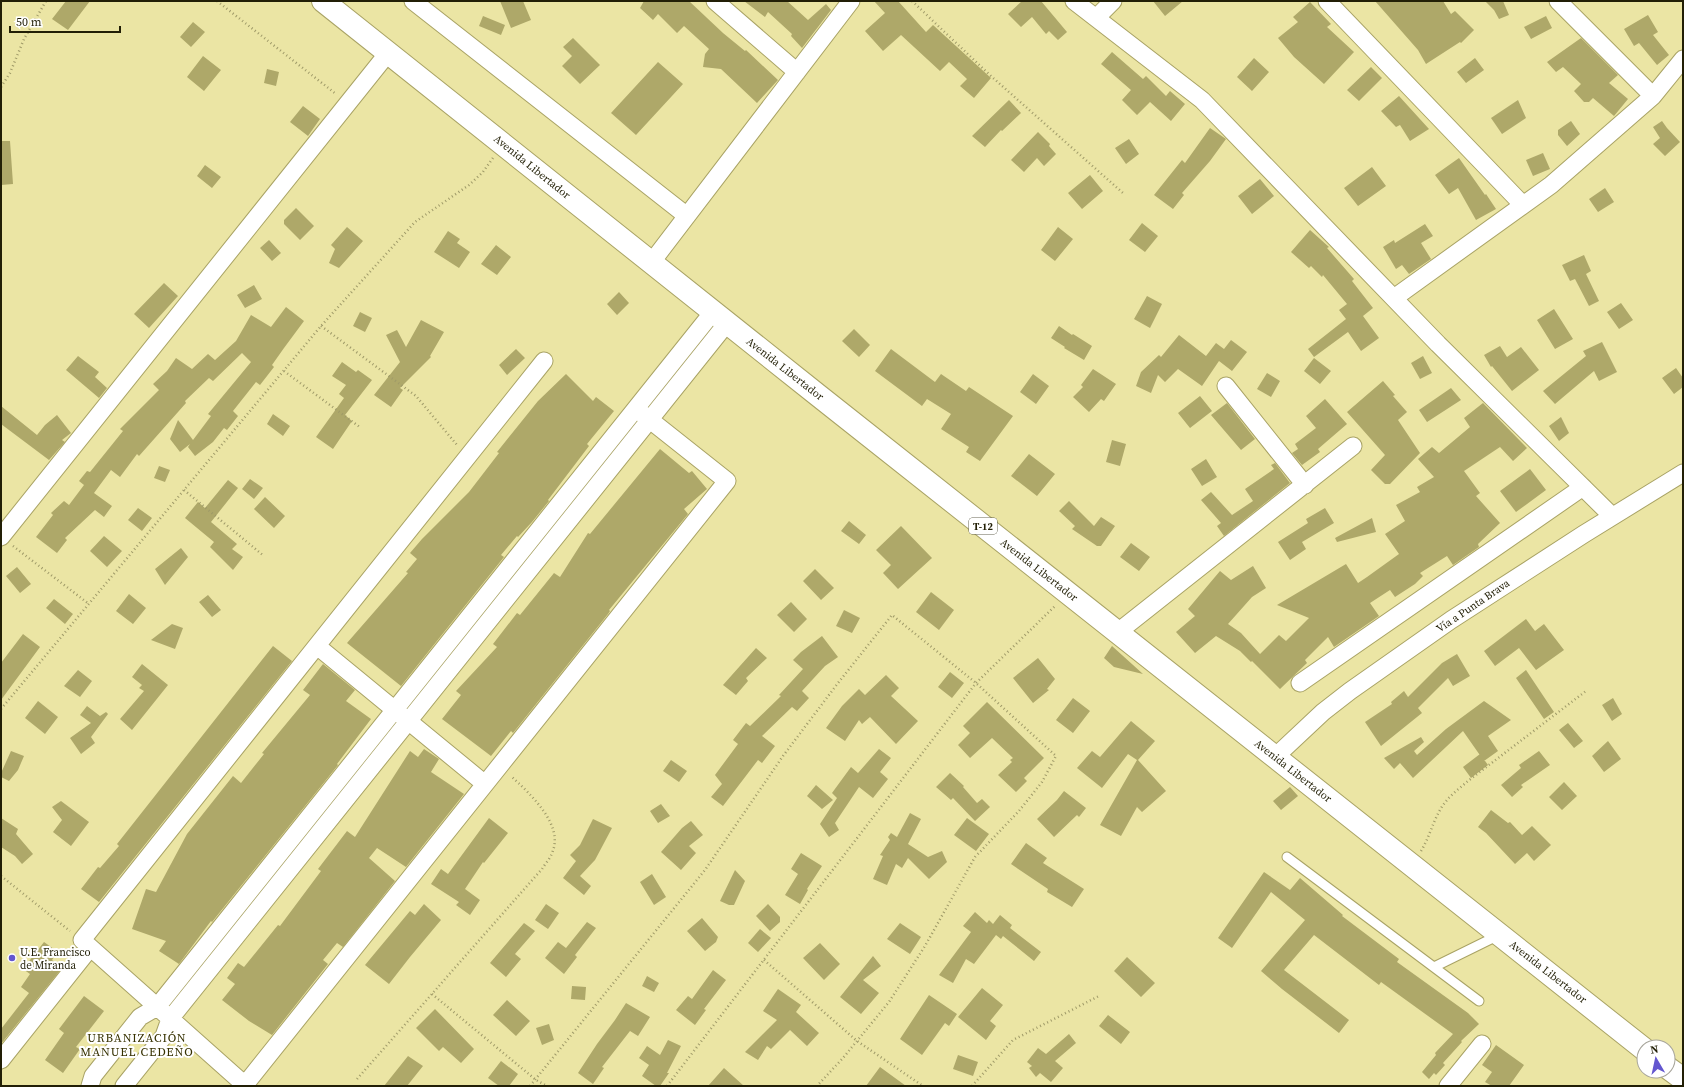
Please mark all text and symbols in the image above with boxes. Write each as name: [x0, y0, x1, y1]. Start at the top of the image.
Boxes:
scale bar: [10, 8, 120, 34]
text: 50 m: [16, 14, 42, 30]
street label: Avenida Libertador: [491, 131, 574, 203]
street label: Avenida Libertador: [743, 334, 827, 404]
road number: T-12: [969, 518, 997, 534]
street label: Avenida Libertador: [997, 535, 1081, 605]
street label: Vía a Punta Brava: [1433, 576, 1513, 636]
street label: Avenida Libertador: [1251, 736, 1335, 806]
street label: Avenida Libertador: [1506, 937, 1590, 1007]
place label: U.E. Francisco de Miranda: [20, 945, 91, 973]
marker: U.E. Francisco de Miranda: [7, 953, 17, 963]
district label: URBANIZACIÓN MANUEL CEDEÑO: [80, 1030, 194, 1060]
north arrow: [1636, 1039, 1676, 1079]
text: N: [1649, 1042, 1660, 1058]

